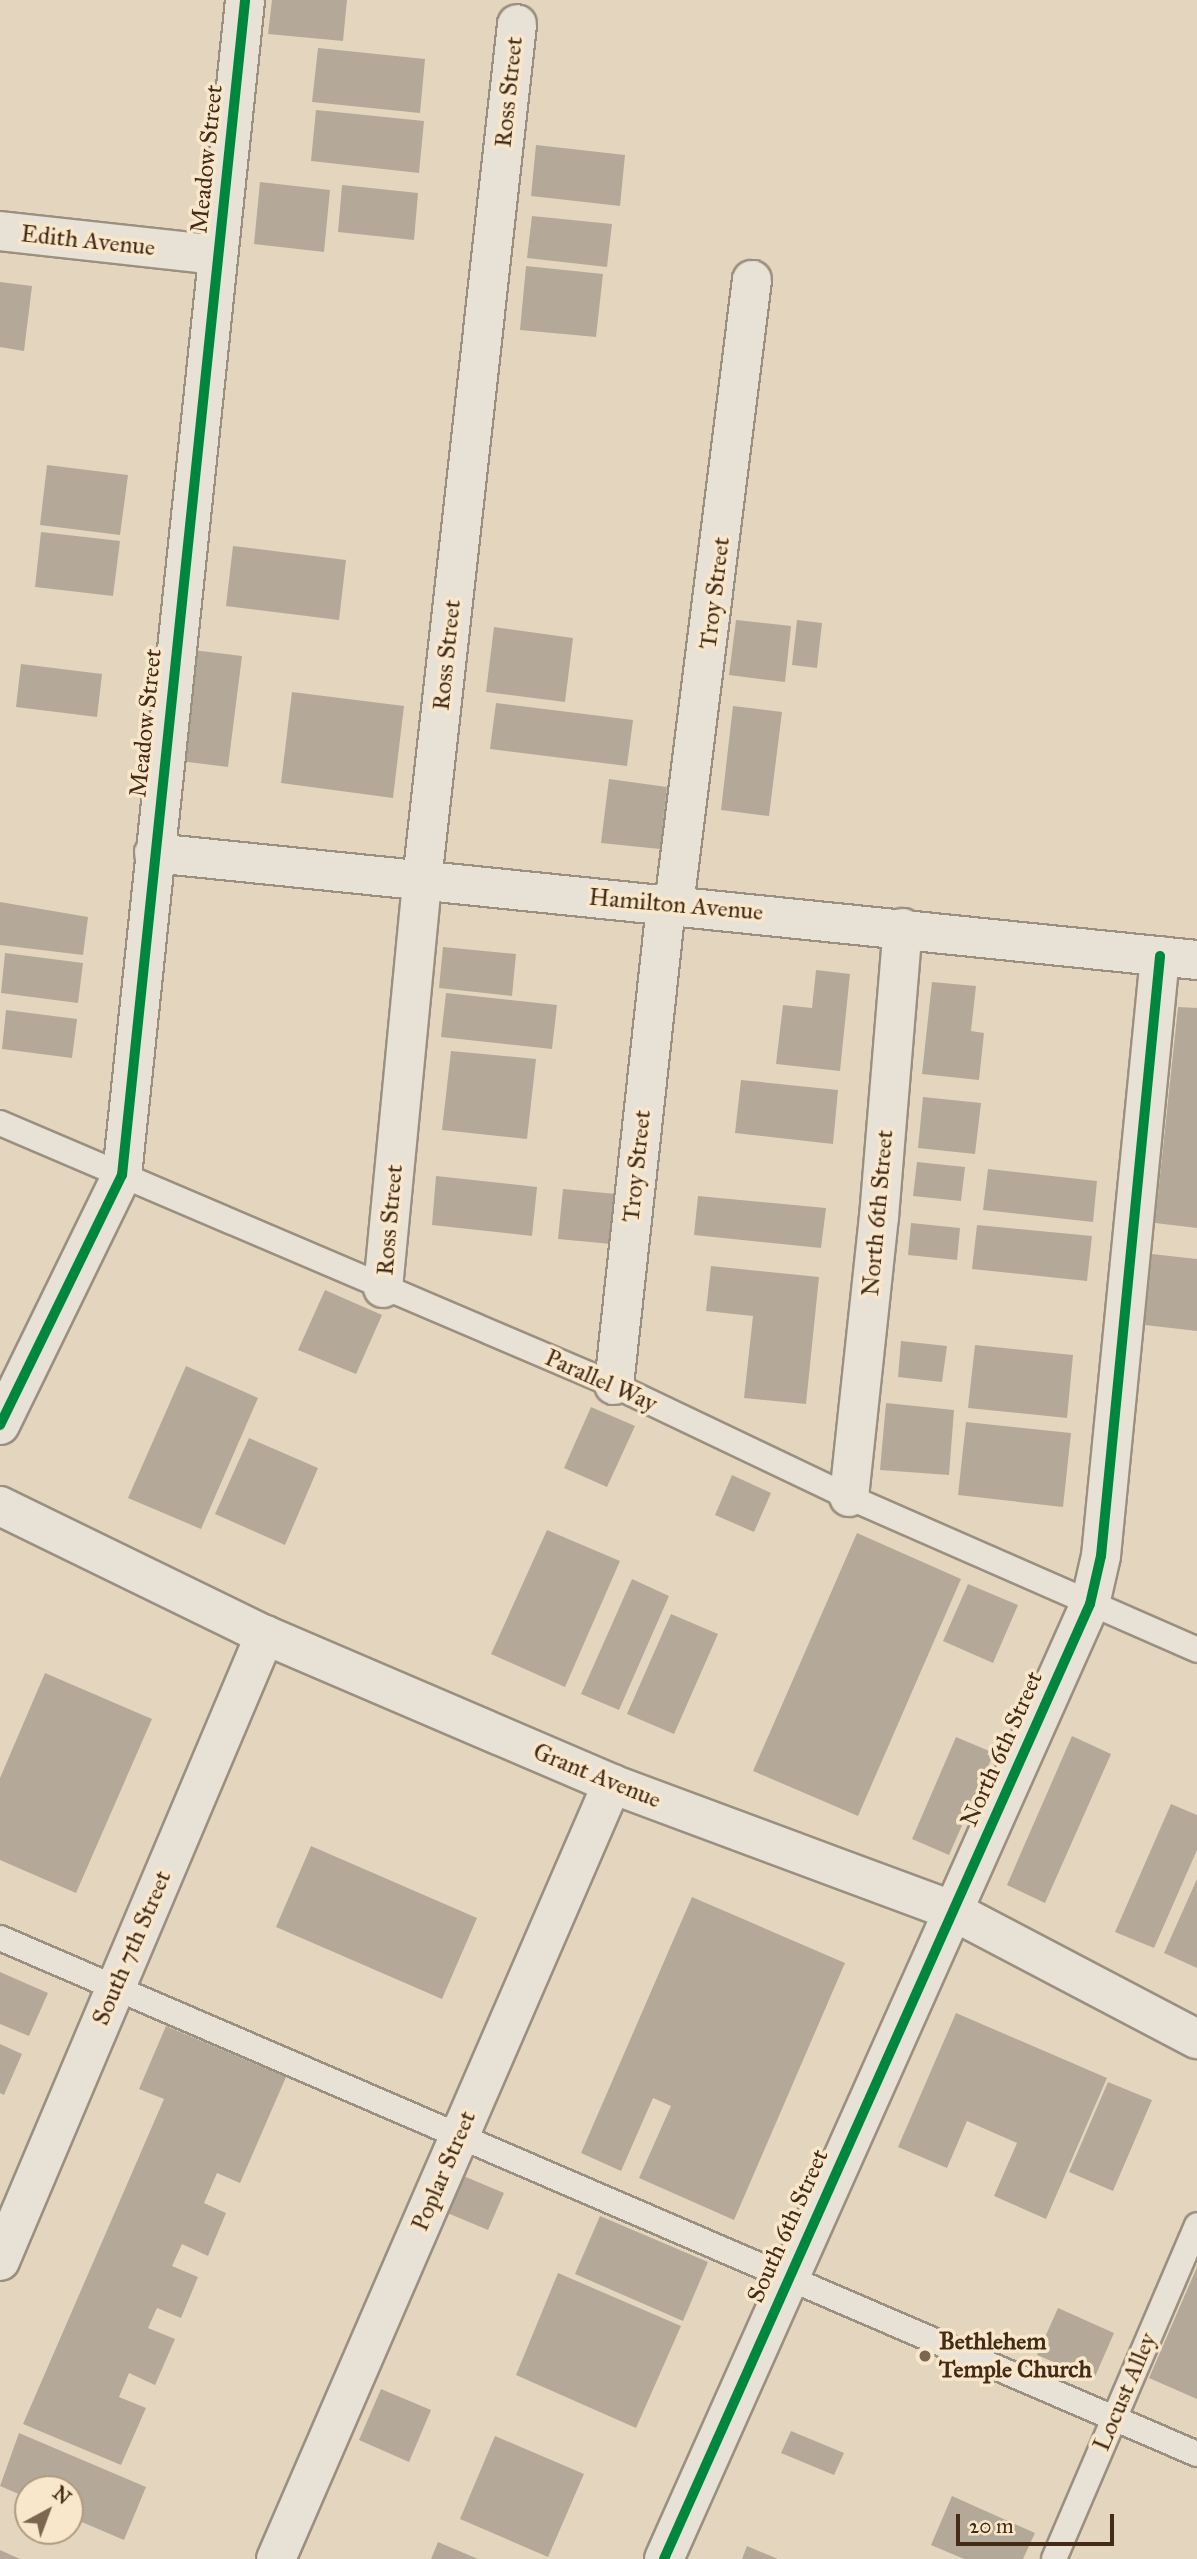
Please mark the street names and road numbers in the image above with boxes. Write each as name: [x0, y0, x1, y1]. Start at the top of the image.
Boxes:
street label: Ross Street: [489, 35, 529, 149]
street label: Meadow Street: [185, 83, 229, 235]
street label: Edith Avenue: [19, 220, 157, 262]
street label: Troy Street: [694, 535, 736, 651]
street label: Ross Street: [427, 598, 467, 712]
street label: Meadow Street: [124, 647, 168, 799]
street label: Hamilton Avenue: [588, 883, 764, 927]
street label: Troy Street: [617, 1108, 657, 1224]
street label: North 6th Street: [856, 1129, 900, 1297]
street label: Ross Street: [371, 1163, 409, 1277]
street label: Parallel Way: [540, 1343, 662, 1419]
street label: North 6th Street: [955, 1667, 1049, 1831]
street label: Grant Avenue: [529, 1737, 665, 1815]
street label: South 7th Street: [86, 1866, 178, 2030]
street label: Poplar Street: [406, 2107, 482, 2235]
street label: South 6th Street: [741, 2145, 835, 2307]
street label: Locust Alley: [1087, 2329, 1163, 2455]

